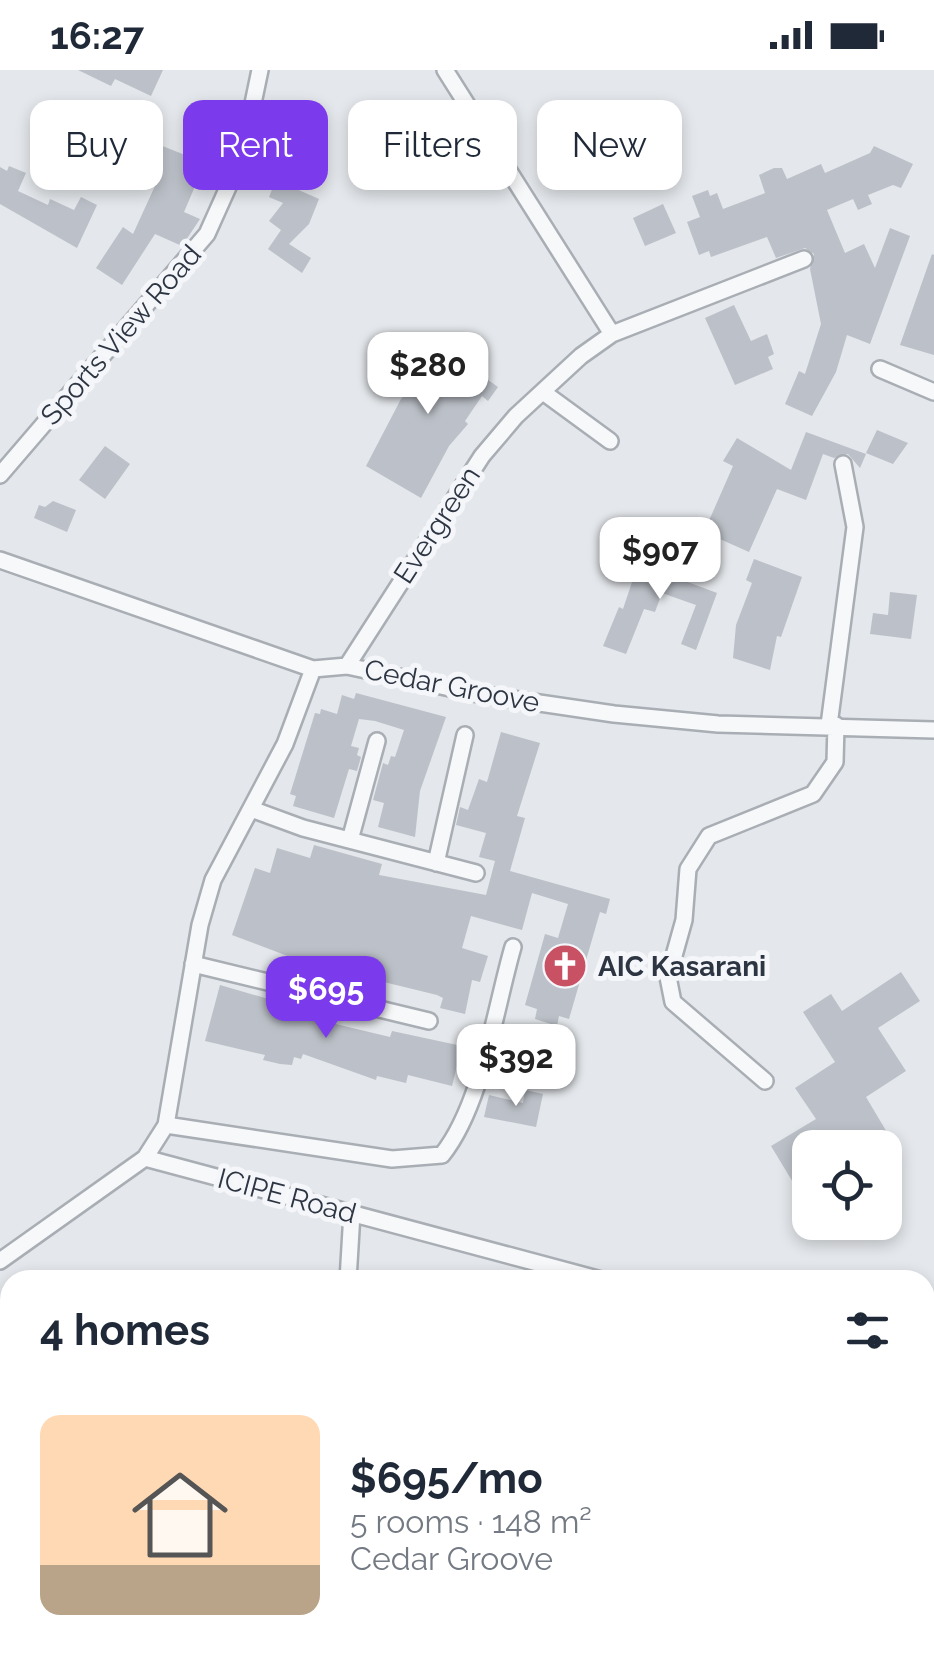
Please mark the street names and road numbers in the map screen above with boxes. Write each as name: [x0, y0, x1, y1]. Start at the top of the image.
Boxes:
street label: Sports View Road: [34, 238, 208, 432]
street label: Evergreen: [387, 460, 487, 590]
street label: Cedar Groove: [362, 653, 542, 719]
street label: ICIPE Road: [214, 1162, 360, 1230]

